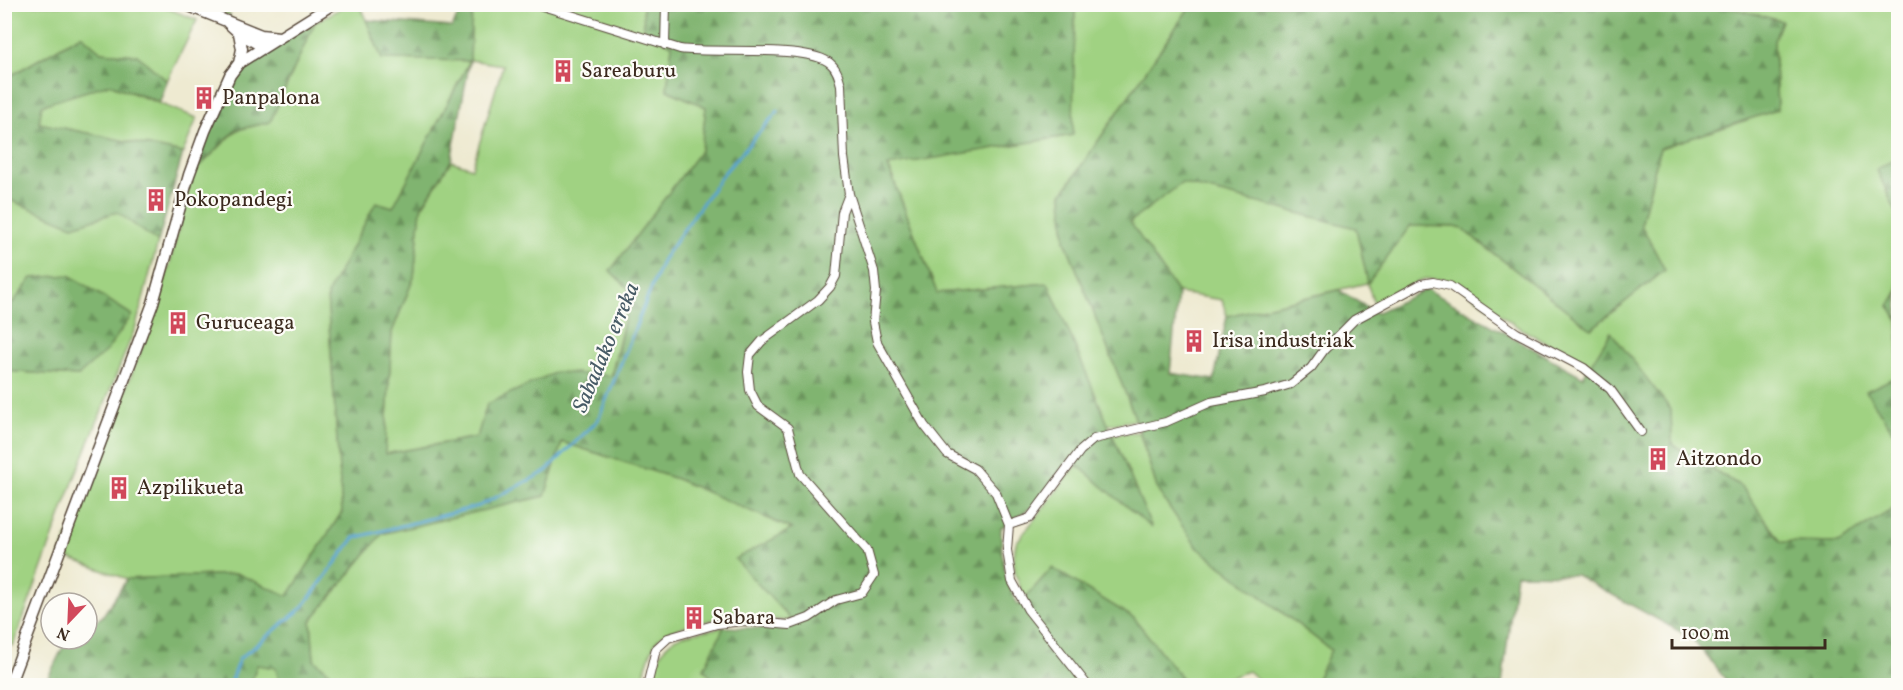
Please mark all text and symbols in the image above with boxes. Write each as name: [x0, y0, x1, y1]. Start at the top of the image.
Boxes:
place label: Sareaburu: [581, 57, 676, 86]
building icon: Sareaburu: [550, 58, 576, 84]
place label: Panpalona: [222, 84, 320, 113]
building icon: Panpalona: [191, 85, 217, 111]
place label: Pokopandegi: [174, 186, 293, 215]
building icon: Pokopandegi: [143, 187, 169, 213]
water label: Sabadako erreka: [566, 278, 648, 418]
place label: Guruceaga: [196, 309, 295, 338]
building icon: Guruceaga: [165, 310, 191, 336]
place label: Irisa industriak: [1212, 327, 1355, 356]
building icon: Irisa industriak: [1181, 328, 1207, 354]
place label: Aitzondo: [1676, 445, 1762, 474]
building icon: Aitzondo: [1645, 446, 1671, 472]
place label: Azpilikueta: [137, 474, 244, 503]
building icon: Azpilikueta: [106, 475, 132, 501]
north arrow: [39, 591, 99, 651]
place label: Sabara: [712, 604, 775, 633]
building icon: Sabara: [681, 605, 707, 631]
scale bar: [1672, 612, 1825, 650]
text: N: [54, 620, 74, 645]
text: 100 m: [1681, 622, 1730, 647]

